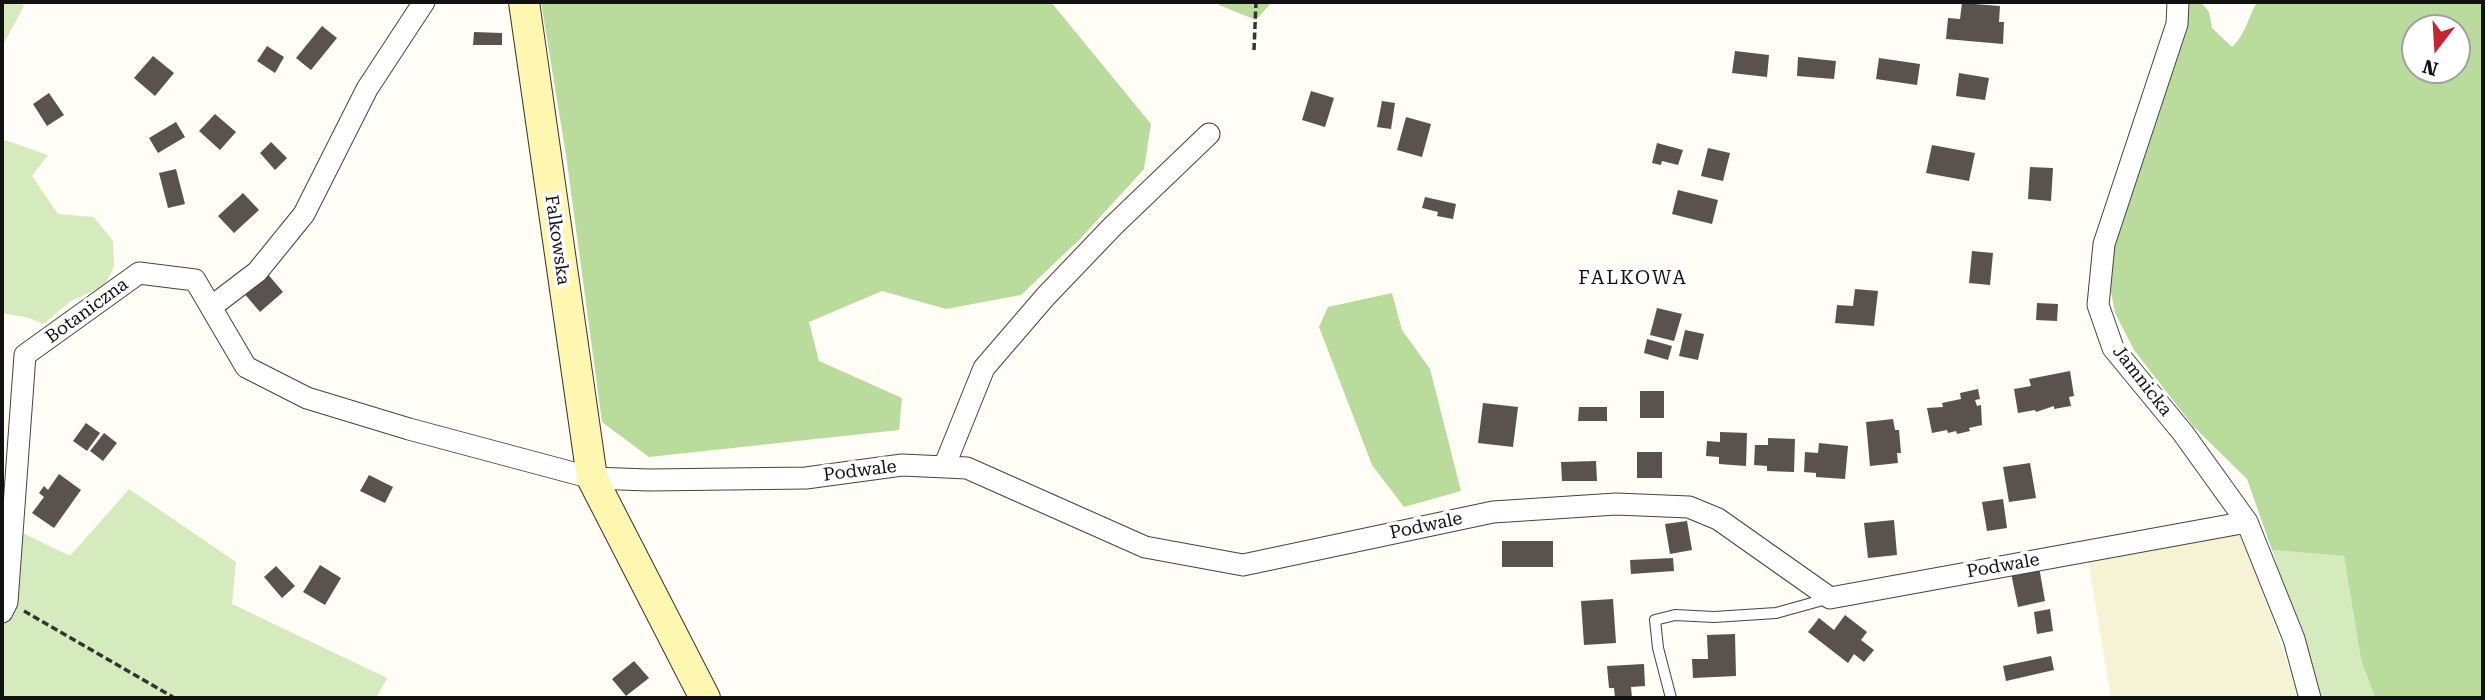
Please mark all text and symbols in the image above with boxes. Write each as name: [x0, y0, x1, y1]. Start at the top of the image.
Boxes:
north arrow: [2401, 14, 2471, 84]
text: N: [2420, 55, 2441, 81]
street label: Falkowska: [540, 194, 574, 286]
district label: FALKOWA: [1579, 267, 1687, 289]
street label: Botaniczna: [41, 274, 133, 348]
street label: Jamnicka: [2108, 341, 2176, 421]
street label: Podwale: [822, 456, 898, 486]
street label: Podwale: [1388, 508, 1464, 544]
street label: Podwale: [1965, 549, 2041, 583]

